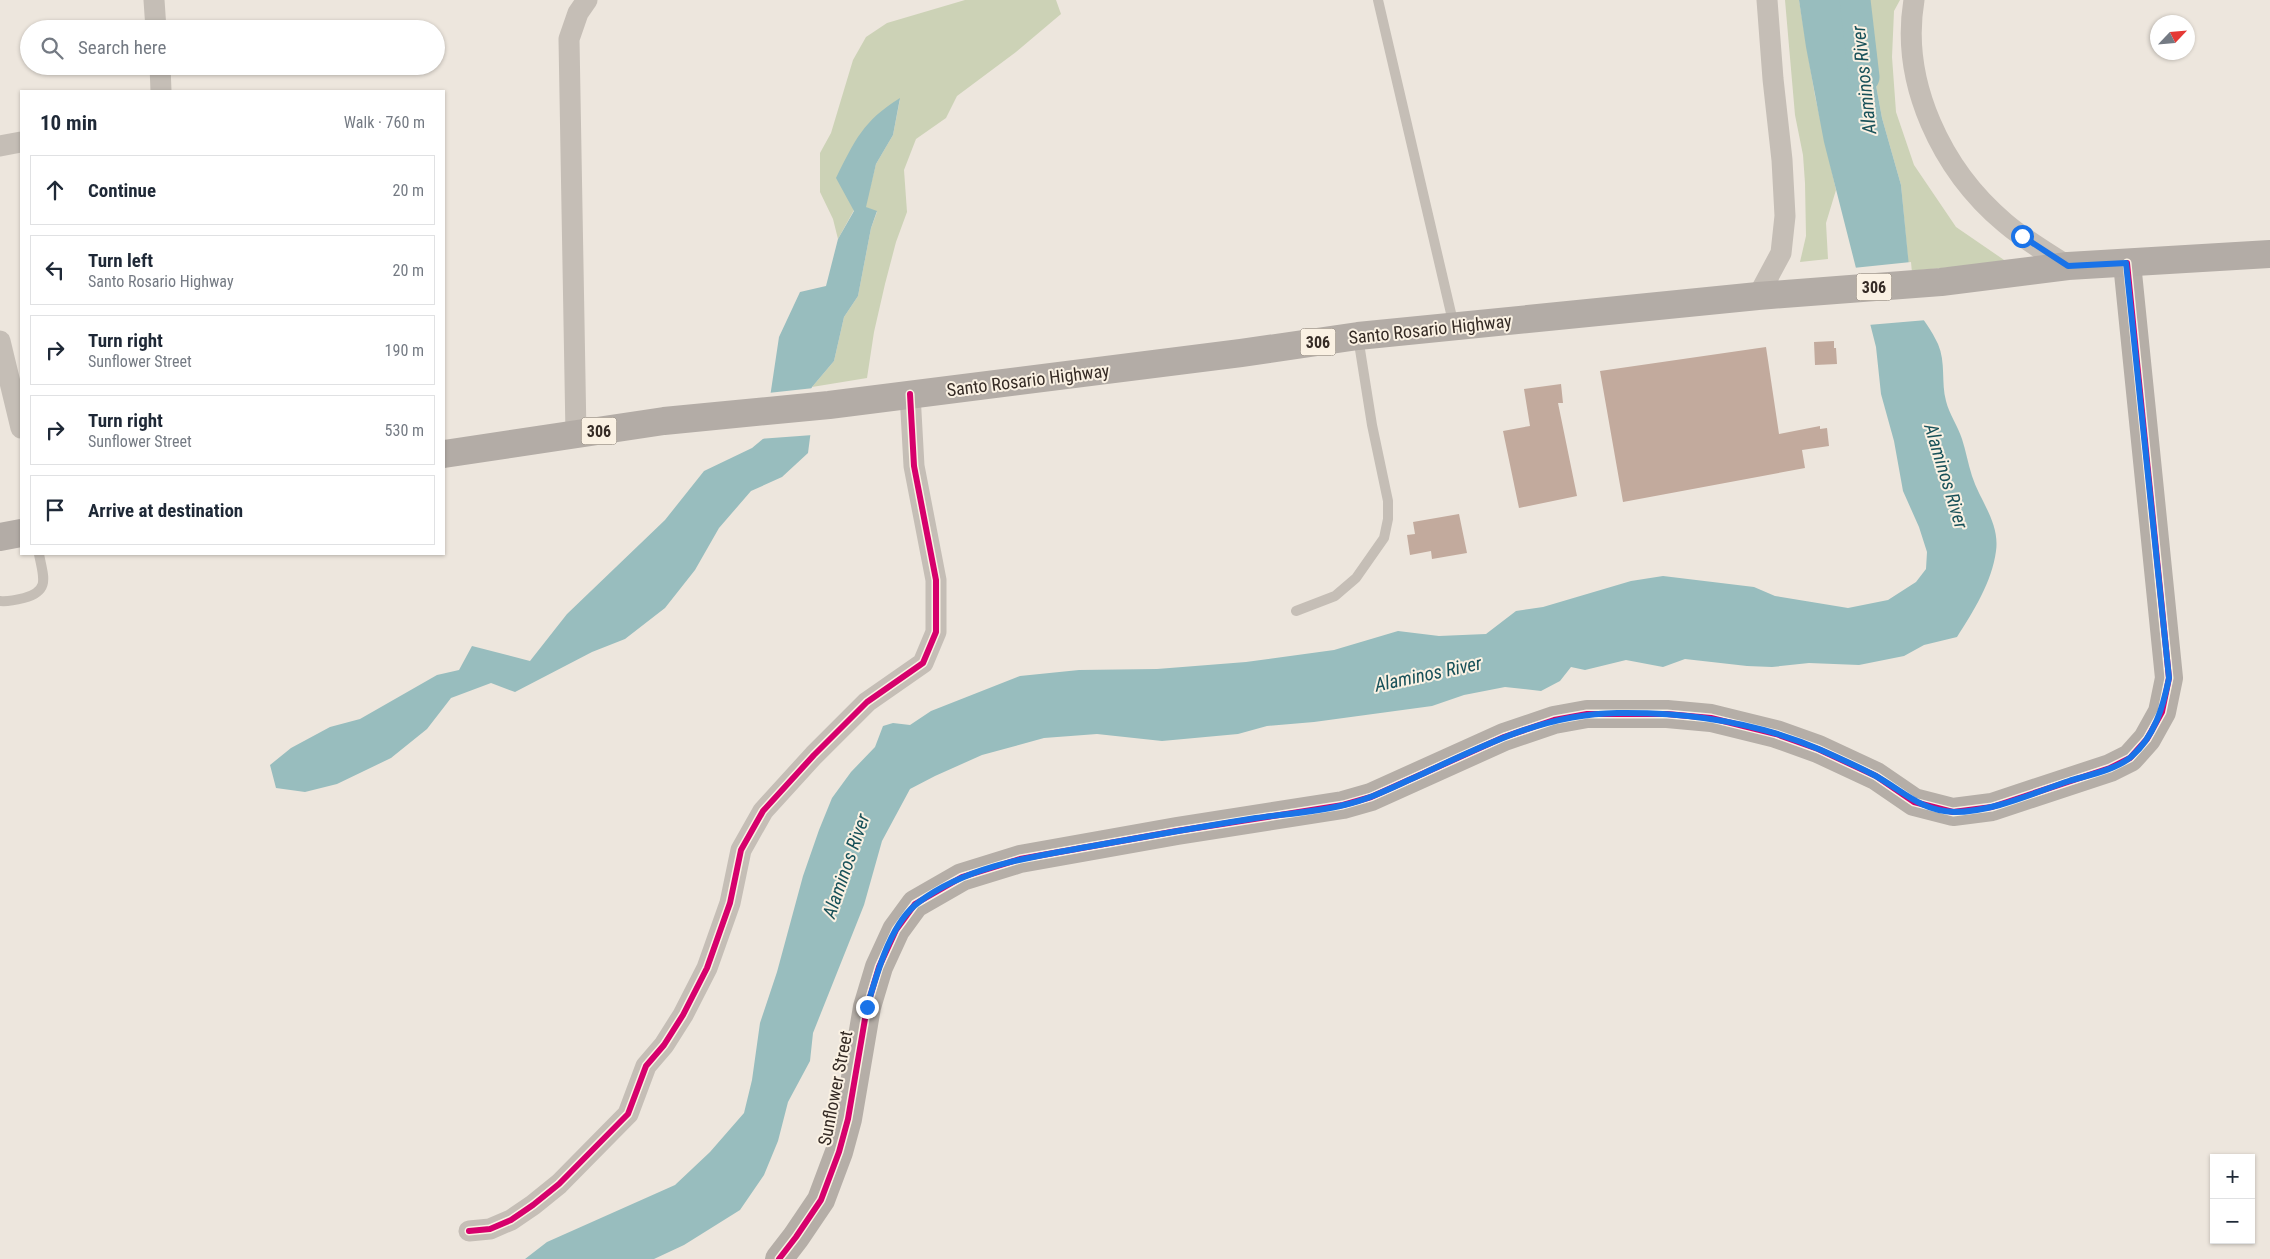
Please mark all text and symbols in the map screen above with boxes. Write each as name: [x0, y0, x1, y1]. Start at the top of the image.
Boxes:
north arrow: [2150, 15, 2195, 60]
search box: [20, 20, 445, 75]
water label: Alaminos River: [1847, 24, 1881, 136]
icon: search: [38, 34, 66, 62]
text: Search here: [78, 36, 166, 59]
text: 10 min: [40, 111, 97, 135]
text: Walk · 760 m: [344, 113, 425, 132]
icon: ahead: [41, 176, 69, 204]
text: Continue: [88, 179, 156, 202]
text: 20 m: [392, 181, 424, 200]
route start: [2011, 225, 2034, 248]
text: Turn left: [88, 249, 153, 272]
icon: left: [41, 256, 69, 284]
text: 20 m: [392, 261, 424, 280]
text: Santo Rosario Highway: [88, 272, 234, 291]
road number: 306: [1856, 274, 1892, 300]
street label: Santo Rosario Highway: [1347, 310, 1513, 348]
road number: 306: [1300, 328, 1336, 356]
text: Turn right: [88, 329, 163, 352]
icon: right: [41, 336, 69, 364]
text: 190 m: [385, 341, 424, 360]
text: Sunflower Street: [88, 352, 192, 371]
street label: Santo Rosario Highway: [945, 360, 1111, 400]
text: Turn right: [88, 409, 163, 432]
icon: right: [41, 416, 69, 444]
road number: 306: [582, 418, 616, 444]
water label: Alaminos River: [1919, 420, 1973, 532]
text: 530 m: [385, 421, 424, 440]
text: Sunflower Street: [88, 432, 192, 451]
icon: arrive: [41, 496, 69, 524]
text: Arrive at destination: [88, 499, 243, 522]
water label: Alaminos River: [1371, 651, 1484, 697]
water label: Alaminos River: [817, 810, 875, 922]
route end: [856, 996, 879, 1019]
street label: Sunflower Street: [814, 1029, 856, 1147]
map controls: [2210, 1154, 2255, 1244]
button: +: [2210, 1154, 2255, 1199]
button: −: [2210, 1199, 2255, 1244]

